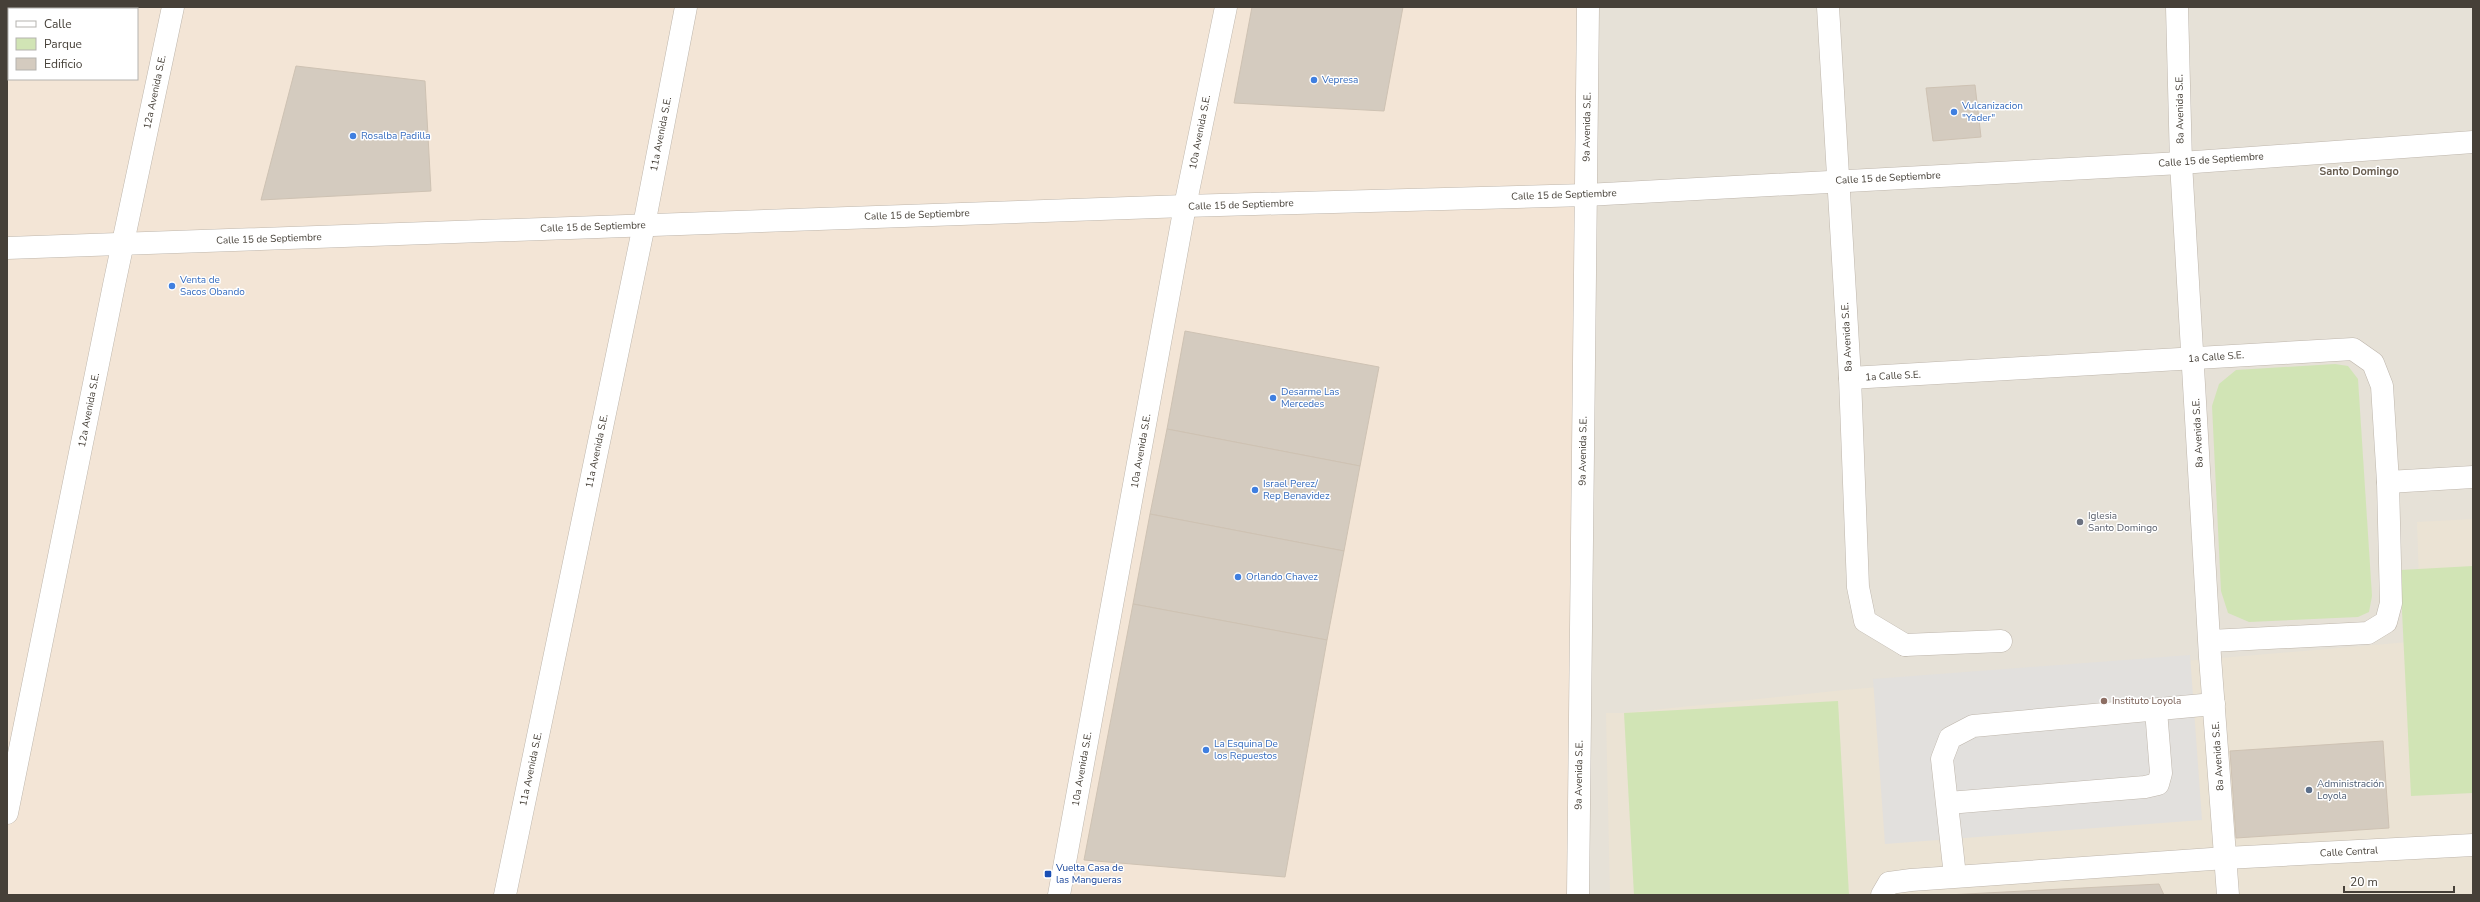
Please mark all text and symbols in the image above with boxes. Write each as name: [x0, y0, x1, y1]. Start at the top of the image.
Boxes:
legend: [8, 8, 138, 80]
text: Calle: [44, 16, 72, 32]
text: Parque: [44, 36, 82, 52]
street label: 12a Avenida S.E.: [140, 54, 170, 130]
text: Edificio: [44, 56, 83, 72]
place label: Vepresa: [1321, 73, 1358, 87]
street label: 8a Avenida S.E.: [2172, 74, 2188, 144]
marker: Vepresa: [1309, 75, 1319, 85]
street label: 9a Avenida S.E.: [1579, 92, 1595, 162]
street label: 10a Avenida S.E.: [1186, 94, 1214, 170]
street label: 11a Avenida S.E.: [647, 96, 675, 172]
place label: Vulcanizacion "Yader": [1961, 99, 2023, 125]
marker: Vulcanizacion "Yader": [1949, 107, 1959, 117]
place label: Rosalba Padilla: [361, 129, 431, 143]
marker: Rosalba Padilla: [348, 131, 358, 141]
street label: Calle 15 de Septiembre: [2158, 149, 2264, 171]
district label: Santo Domingo: [2319, 164, 2399, 179]
street label: Calle 15 de Septiembre: [1835, 168, 1941, 188]
street label: Calle 15 de Septiembre: [1511, 186, 1617, 204]
street label: Calle 15 de Septiembre: [1188, 196, 1294, 214]
street label: Calle 15 de Septiembre: [864, 206, 970, 224]
street label: Calle 15 de Septiembre: [540, 218, 646, 236]
street label: Calle 15 de Septiembre: [216, 230, 322, 248]
place label: Venta de Sacos Obando: [179, 273, 245, 299]
marker: Venta de Sacos Obando: [167, 281, 177, 291]
street label: 8a Avenida S.E.: [1838, 302, 1856, 372]
street label: 1a Calle S.E.: [2188, 348, 2244, 366]
street label: 1a Calle S.E.: [1865, 368, 1921, 384]
street label: 12a Avenida S.E.: [75, 372, 103, 448]
place label: Desarme Las Mercedes: [1281, 385, 1340, 411]
marker: Desarme Las Mercedes: [1268, 393, 1278, 403]
street label: 8a Avenida S.E.: [2189, 398, 2207, 468]
street label: 11a Avenida S.E.: [582, 413, 612, 489]
street label: 10a Avenida S.E.: [1128, 413, 1154, 489]
street label: 9a Avenida S.E.: [1575, 416, 1591, 486]
place label: Israel Perez/ Rep Benavidez: [1263, 477, 1330, 503]
marker: Israel Perez/ Rep Benavidez: [1250, 485, 1260, 495]
place label: Iglesia Santo Domingo: [2088, 509, 2158, 535]
marker: Iglesia Santo Domingo: [2075, 517, 2085, 527]
place label: Orlando Chavez: [1246, 570, 1318, 584]
marker: Orlando Chavez: [1233, 572, 1243, 582]
place label: Instituto Loyola: [2112, 694, 2181, 708]
marker: Instituto Loyola: [2099, 696, 2109, 706]
street label: 8a Avenida S.E.: [2209, 721, 2227, 791]
street label: 11a Avenida S.E.: [516, 731, 546, 807]
street label: 10a Avenida S.E.: [1069, 731, 1095, 807]
place label: La Esquina De los Repuestos: [1214, 737, 1278, 763]
street label: 9a Avenida S.E.: [1571, 740, 1587, 810]
marker: La Esquina De los Repuestos: [1201, 745, 1211, 755]
place label: Administración Loyola: [2317, 777, 2384, 803]
marker: Administración Loyola: [2304, 785, 2314, 795]
street label: Calle Central: [2320, 843, 2379, 861]
place label: Vuelta Casa de las Mangueras: [1055, 861, 1123, 887]
scale bar: [2344, 868, 2454, 894]
marker: Vuelta Casa de las Mangueras: [1043, 869, 1053, 879]
text: 20 m: [2350, 874, 2378, 890]

